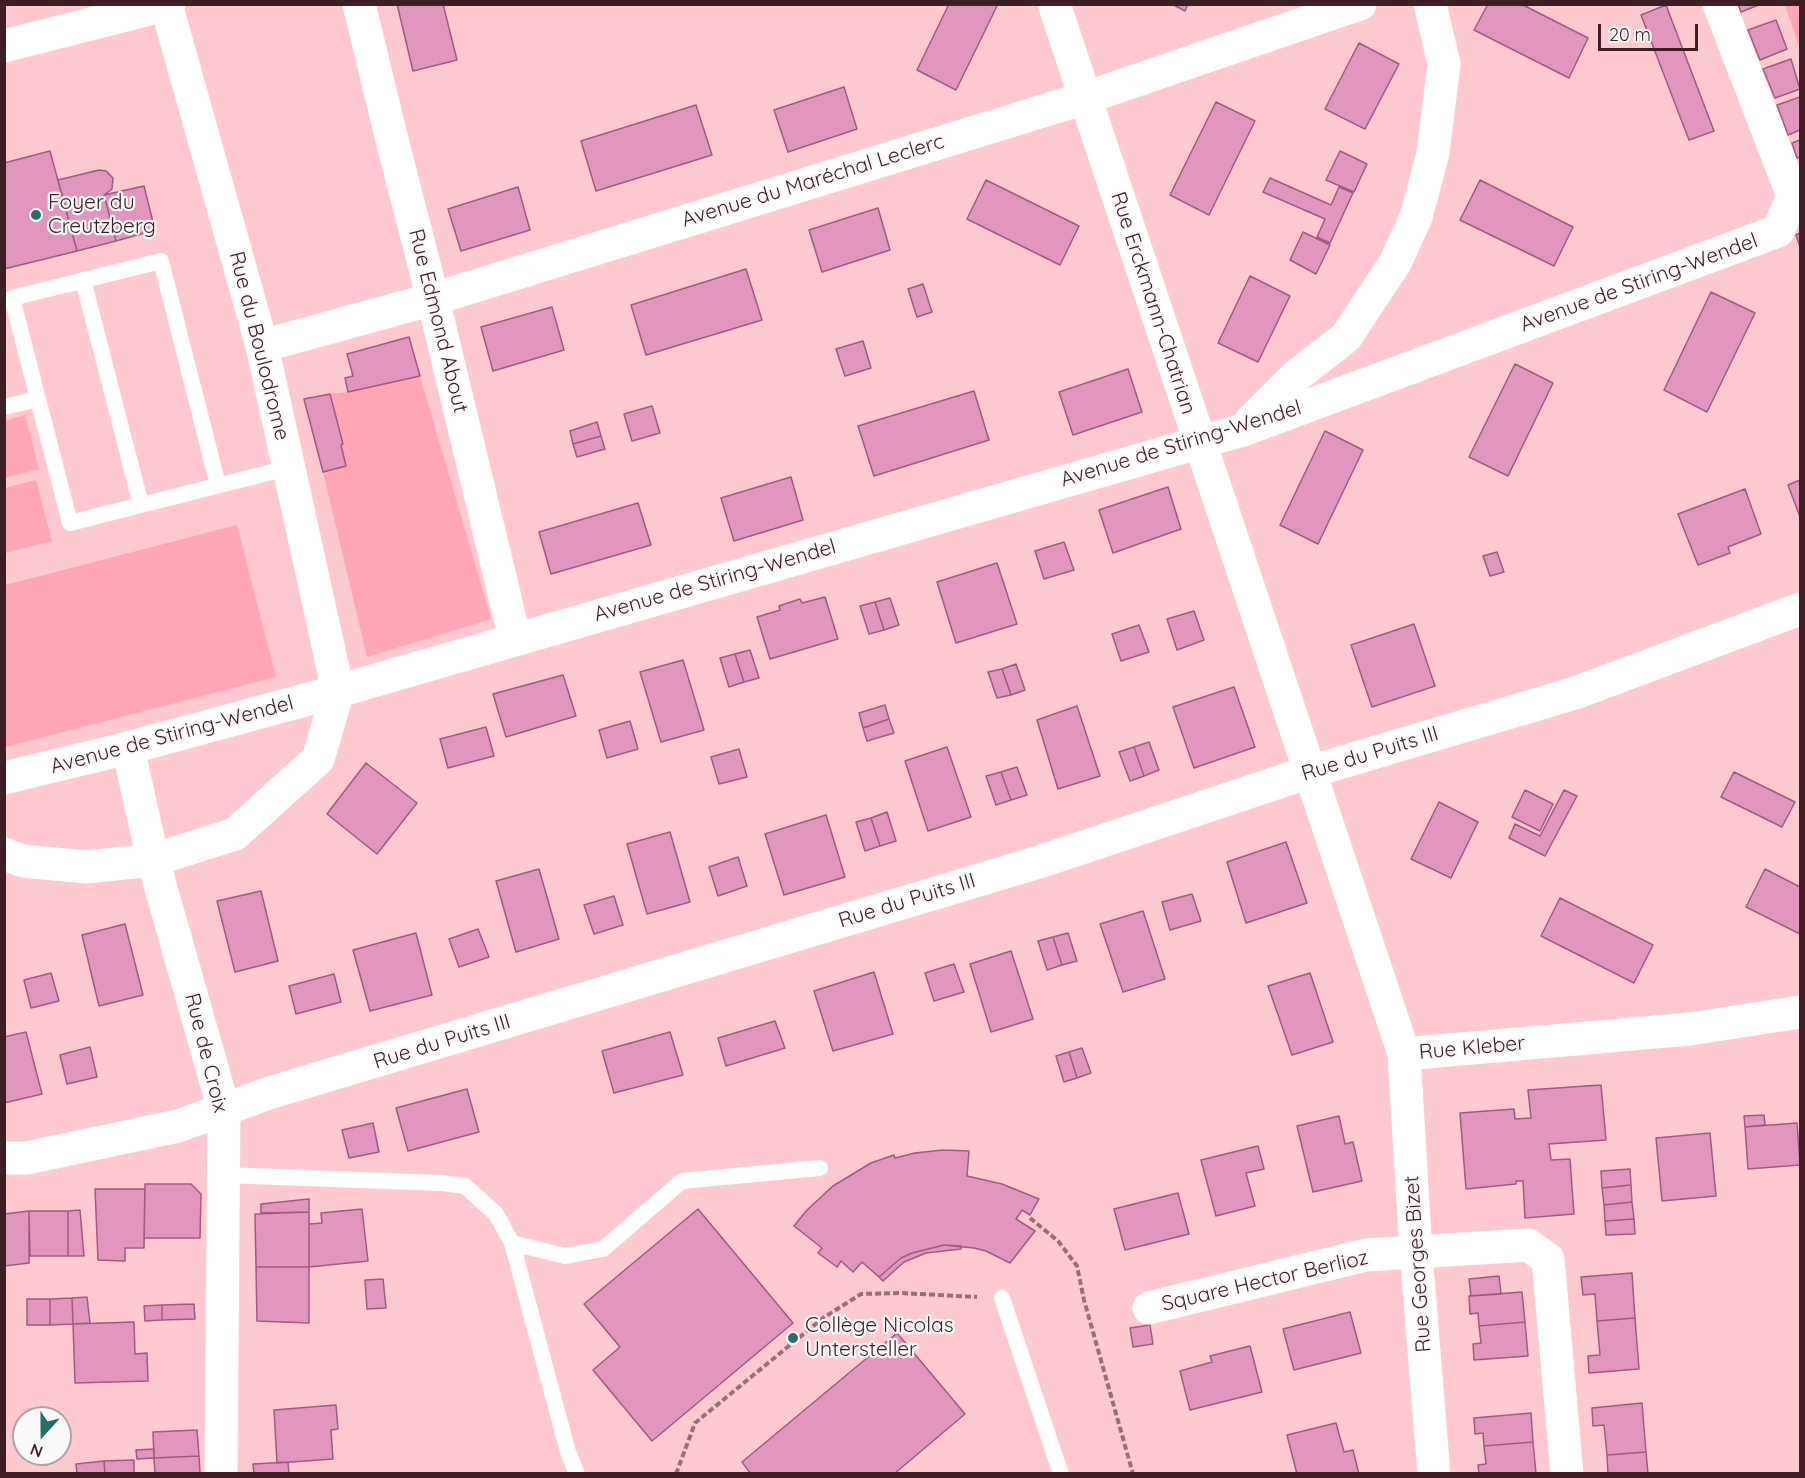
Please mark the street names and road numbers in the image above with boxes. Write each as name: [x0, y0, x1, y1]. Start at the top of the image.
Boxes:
street label: Avenue du Maréchal Leclerc: [679, 129, 947, 233]
street label: Rue Erckmann-Chatrian: [1105, 189, 1201, 417]
street label: Rue Edmond About: [403, 227, 473, 415]
street label: Avenue de Stiring-Wendel: [1517, 228, 1761, 338]
street label: Rue du Boulodrome: [223, 249, 295, 443]
street label: Avenue de Stiring-Wendel: [1057, 395, 1305, 493]
street label: Avenue de Stiring-Wendel: [591, 534, 839, 628]
street label: Avenue de Stiring-Wendel: [48, 690, 296, 780]
street label: Rue du Puits III: [1298, 721, 1442, 787]
street label: Rue du Puits III: [835, 868, 979, 934]
street label: Rue de Croix: [179, 991, 233, 1115]
street label: Rue du Puits III: [370, 1009, 514, 1075]
street label: Rue Kleber: [1418, 1031, 1526, 1065]
street label: Rue Georges Bizet: [1399, 1175, 1437, 1353]
street label: Square Hector Berlioz: [1159, 1245, 1371, 1317]

